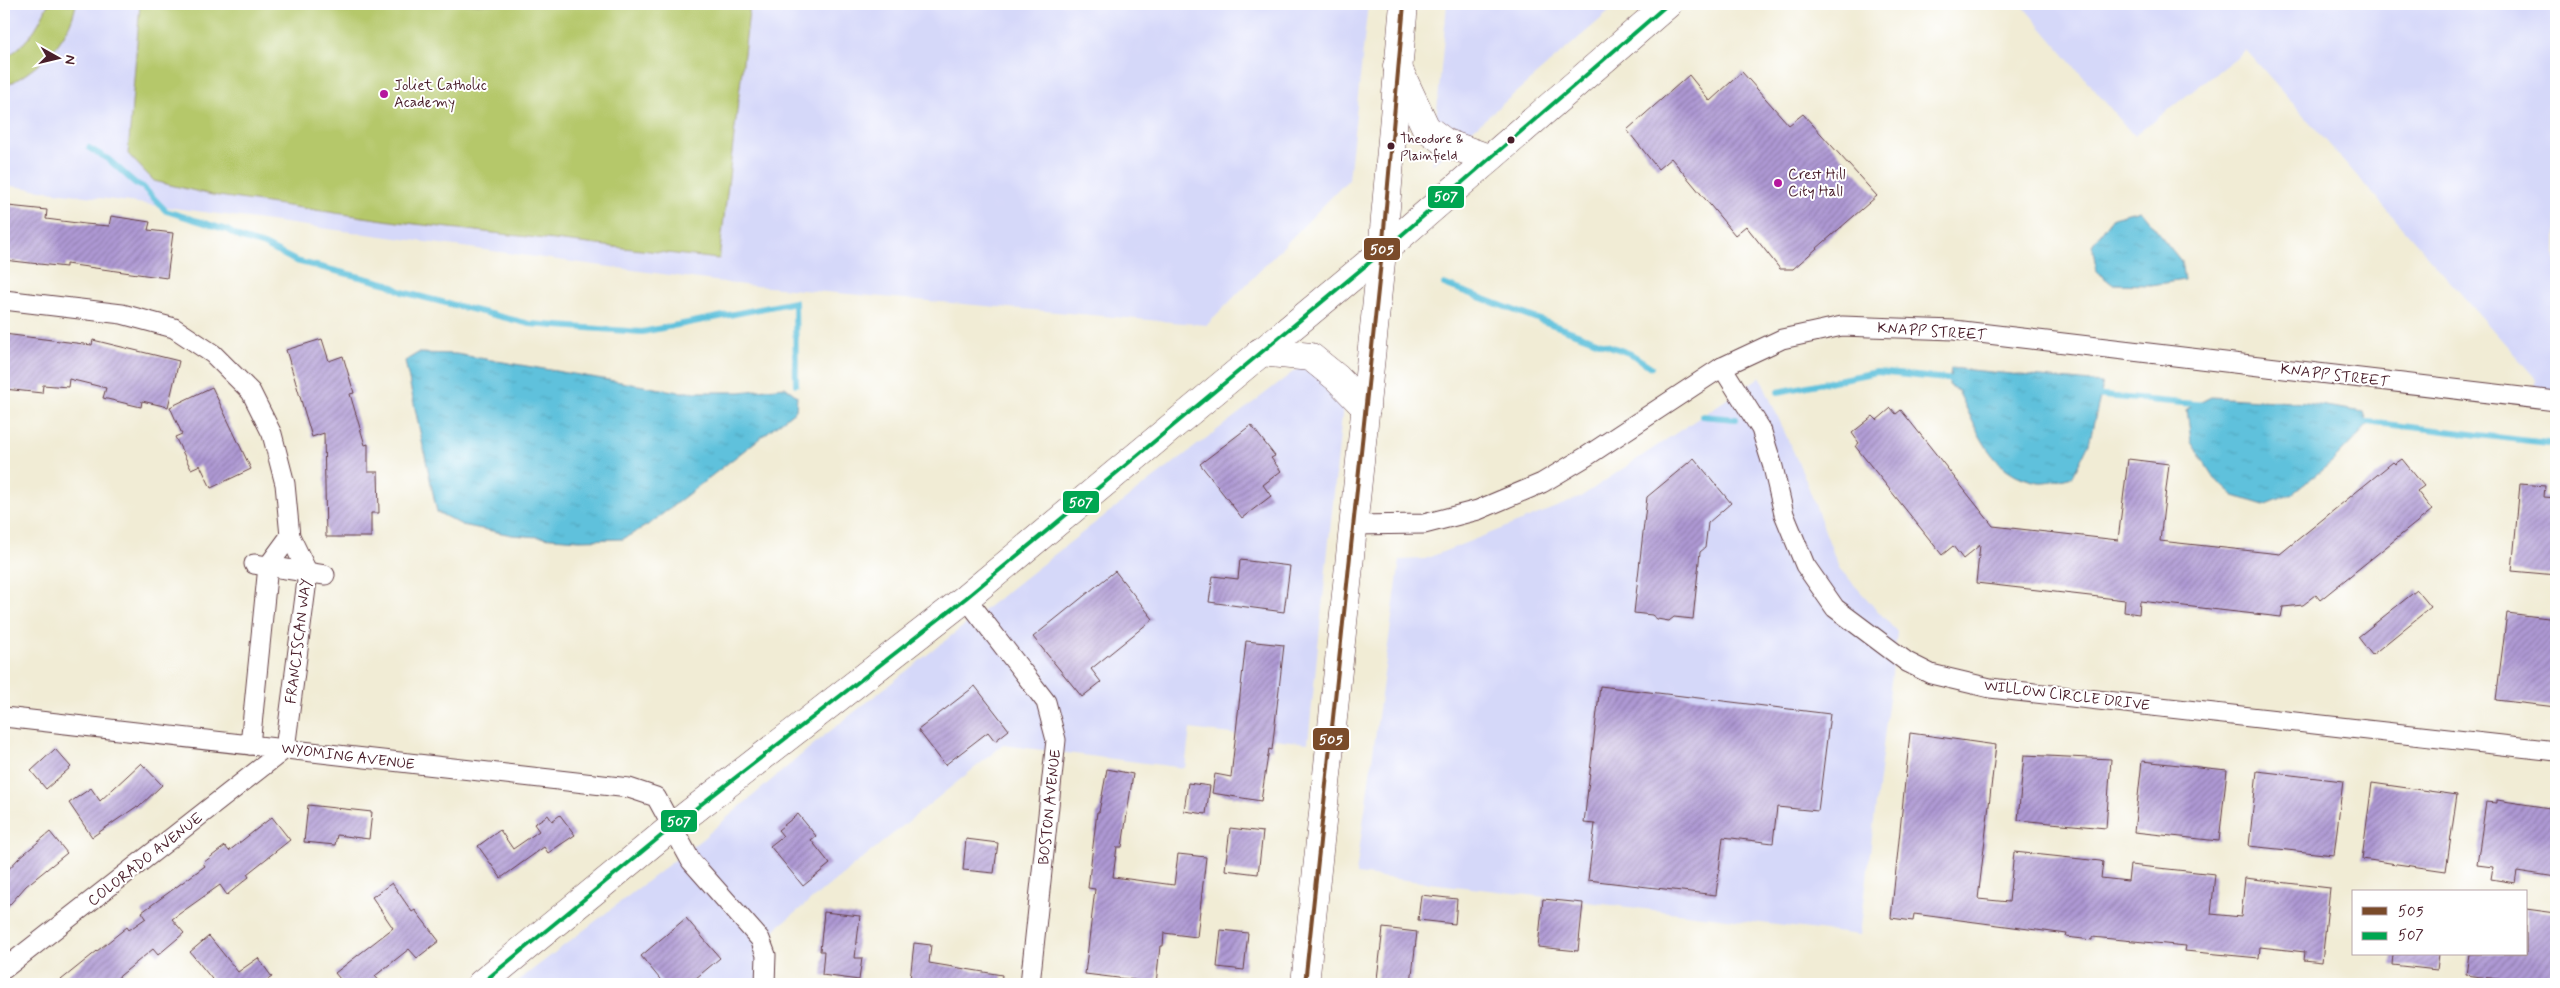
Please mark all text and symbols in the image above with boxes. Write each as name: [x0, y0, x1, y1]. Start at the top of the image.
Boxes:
north arrow: [32, 32, 82, 82]
text: N: [60, 54, 79, 66]
place label: Joliet Catholic Academy: [394, 76, 487, 113]
marker: Joliet Catholic Academy: [378, 88, 390, 100]
place label: Theodore & Plainfield: [1400, 130, 1464, 165]
unlabelled marker: [1506, 135, 1516, 145]
marker: Theodore & Plainfield: [1386, 141, 1396, 151]
place label: Crest Hill City Hall: [1788, 165, 1846, 202]
marker: Crest Hill City Hall: [1772, 177, 1784, 189]
line badge: 507: [1427, 185, 1465, 209]
text: 507: [1434, 188, 1458, 206]
line badge: 505: [1363, 237, 1401, 261]
text: 505: [1370, 241, 1394, 259]
street label: KNAPP STREET: [1877, 318, 1988, 346]
street label: KNAPP STREET: [2279, 359, 2391, 393]
line badge: 507: [1062, 490, 1100, 514]
text: 507: [1069, 494, 1093, 512]
street label: FRANCISCAN WAY: [281, 577, 317, 705]
street label: WILLOW CIRCLE DRIVE: [1983, 676, 2151, 716]
line badge: 505: [1312, 727, 1350, 751]
text: 505: [1319, 731, 1343, 749]
street label: WYOMING AVENUE: [280, 739, 416, 775]
street label: BOSTON AVENUE: [1034, 748, 1066, 866]
street label: COLORADO AVENUE: [84, 808, 208, 911]
line badge: 507: [660, 809, 698, 833]
text: 507: [667, 813, 691, 831]
legend: [2352, 890, 2528, 956]
text: 505: [2398, 902, 2424, 922]
text: 507: [2398, 926, 2424, 946]

